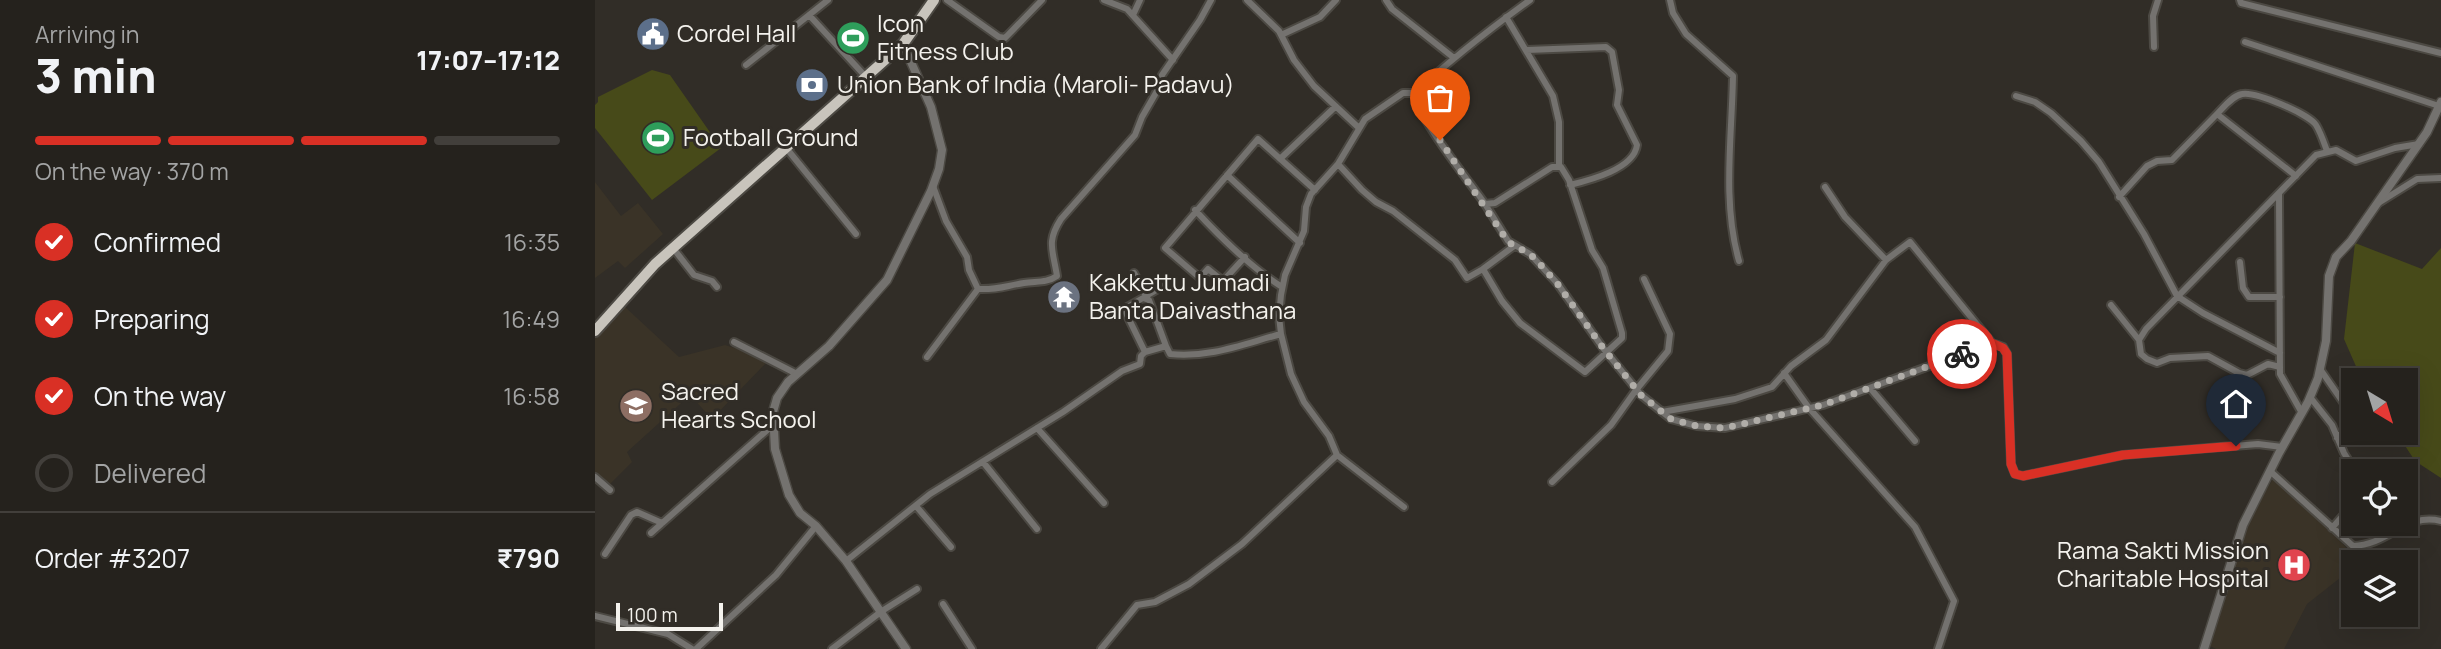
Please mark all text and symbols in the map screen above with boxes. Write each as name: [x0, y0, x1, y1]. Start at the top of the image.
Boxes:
place label: Icon Fitness Club: [877, 6, 1014, 67]
public building icon: Cordel Hall: [634, 15, 672, 53]
place label: Cordel Hall: [677, 16, 796, 49]
text: Arriving in: [35, 18, 140, 50]
sports icon: Icon Fitness Club: [834, 19, 872, 57]
text: 17:07–17:12: [416, 42, 560, 78]
text: 3 min: [35, 44, 156, 107]
bank icon: Union Bank of India (Maroli- Padavu): [793, 66, 831, 104]
place label: Union Bank of India (Maroli- Padavu): [837, 67, 1235, 100]
pin: [1410, 68, 1470, 140]
icon: bag: [1421, 79, 1459, 117]
sports icon: Football Ground: [639, 119, 677, 157]
place label: Football Ground: [683, 120, 858, 153]
text: On the way · 370 m: [35, 155, 229, 187]
icon: check: [35, 223, 73, 261]
text: Confirmed: [94, 224, 221, 260]
text: 16:35: [504, 226, 560, 258]
place label: Kakkettu Jumadi Banta Daivasthana: [1089, 265, 1296, 326]
temple icon: Kakkettu Jumadi Banta Daivasthana: [1045, 278, 1083, 316]
icon: check: [35, 300, 73, 338]
text: Preparing: [94, 301, 210, 337]
text: 16:49: [502, 303, 560, 335]
courier: [1927, 319, 1997, 389]
icon: bike: [1943, 335, 1981, 373]
north arrow: [2341, 368, 2419, 444]
map controls: [2341, 368, 2418, 627]
place label: Sacred Hearts School: [661, 374, 817, 435]
pin: [2206, 374, 2266, 446]
icon: check: [35, 377, 73, 415]
text: On the way: [94, 378, 226, 414]
text: 16:58: [503, 380, 560, 412]
icon: home: [2217, 385, 2255, 423]
school or university icon: Sacred Hearts School: [617, 387, 655, 425]
text: Delivered: [94, 455, 206, 491]
button: locate: [2341, 459, 2418, 536]
place label: Rama Sakti Mission Charitable Hospital: [2057, 533, 2269, 594]
text: Order #3207: [35, 540, 190, 576]
text: ₹790: [497, 540, 560, 576]
hospital icon: Rama Sakti Mission Charitable Hospital: [2275, 546, 2313, 584]
button: layers: [2341, 550, 2418, 627]
scale bar: [616, 600, 723, 632]
text: 100 m: [627, 602, 678, 628]

